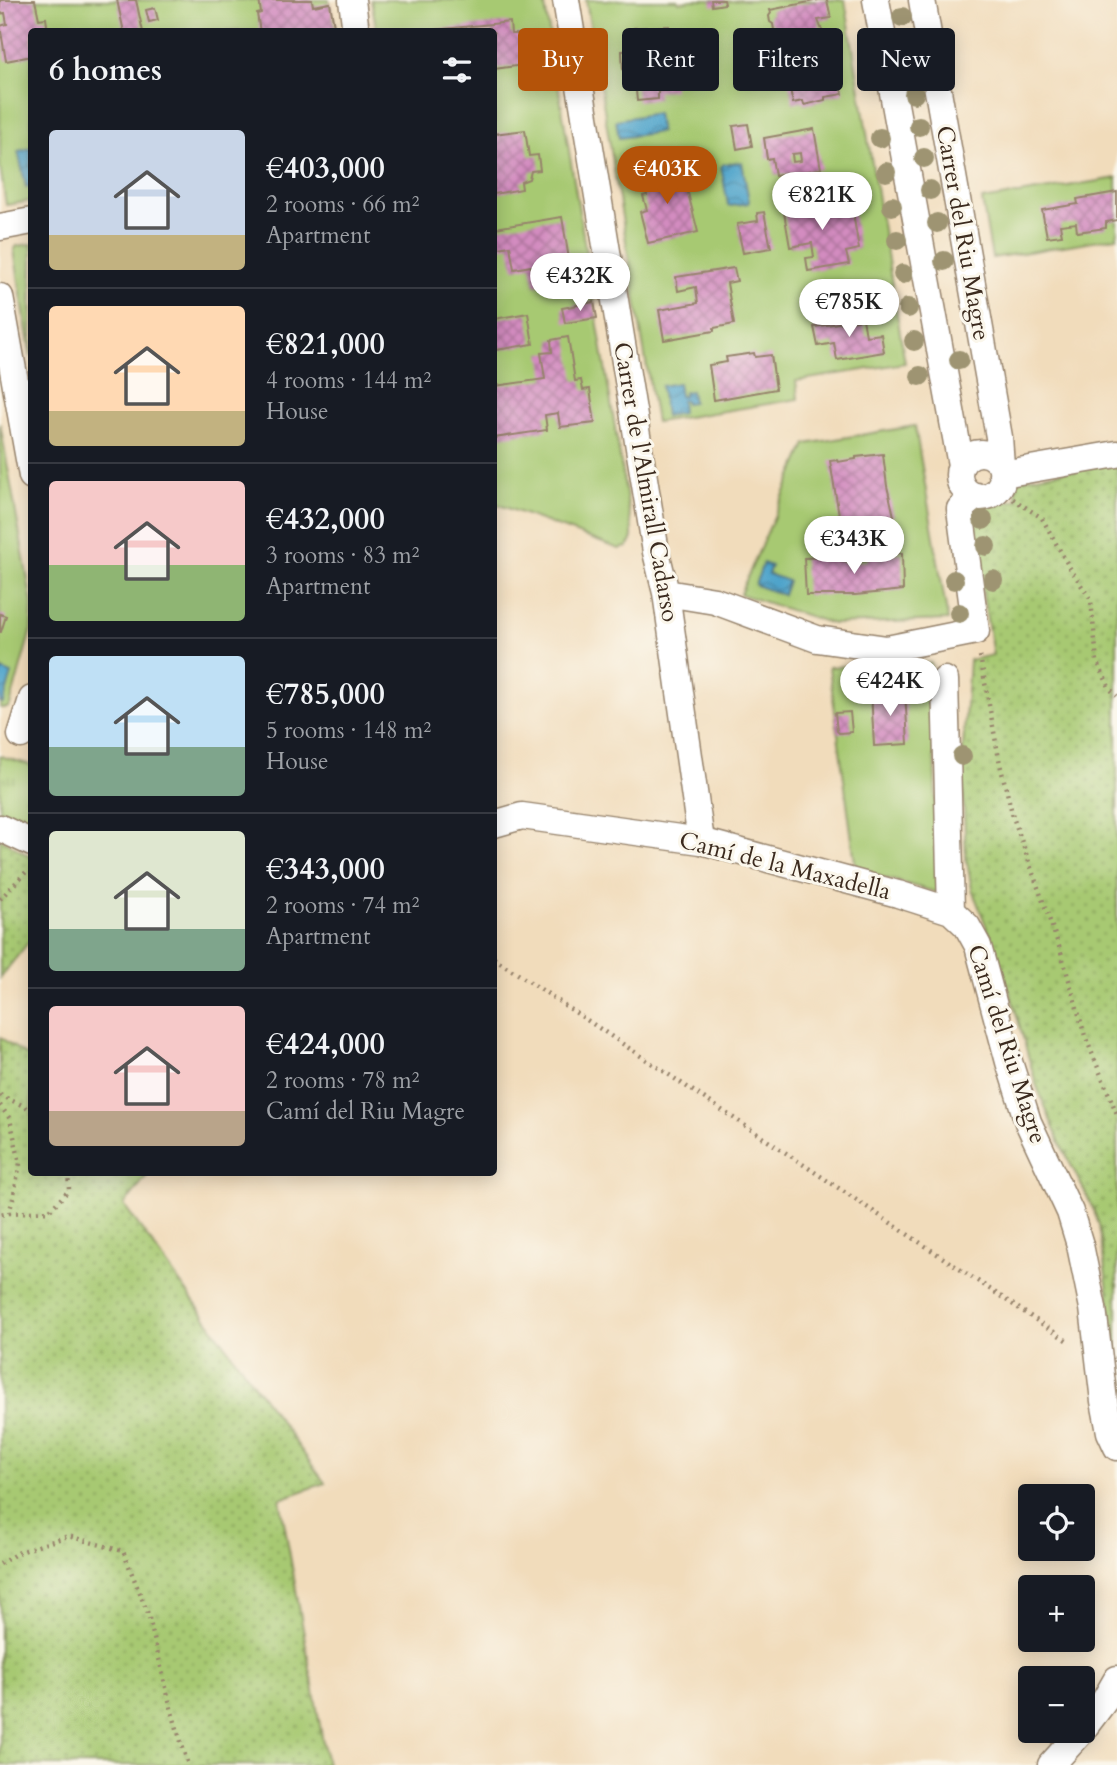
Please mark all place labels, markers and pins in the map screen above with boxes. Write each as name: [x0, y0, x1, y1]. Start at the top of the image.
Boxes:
pin: €403K: [618, 146, 716, 206]
pin: €821K: [773, 173, 871, 232]
pin: €432K: [531, 254, 629, 313]
pin: €785K: [800, 280, 898, 339]
pin: €343K: [805, 516, 903, 576]
pin: €424K: [841, 658, 939, 718]

